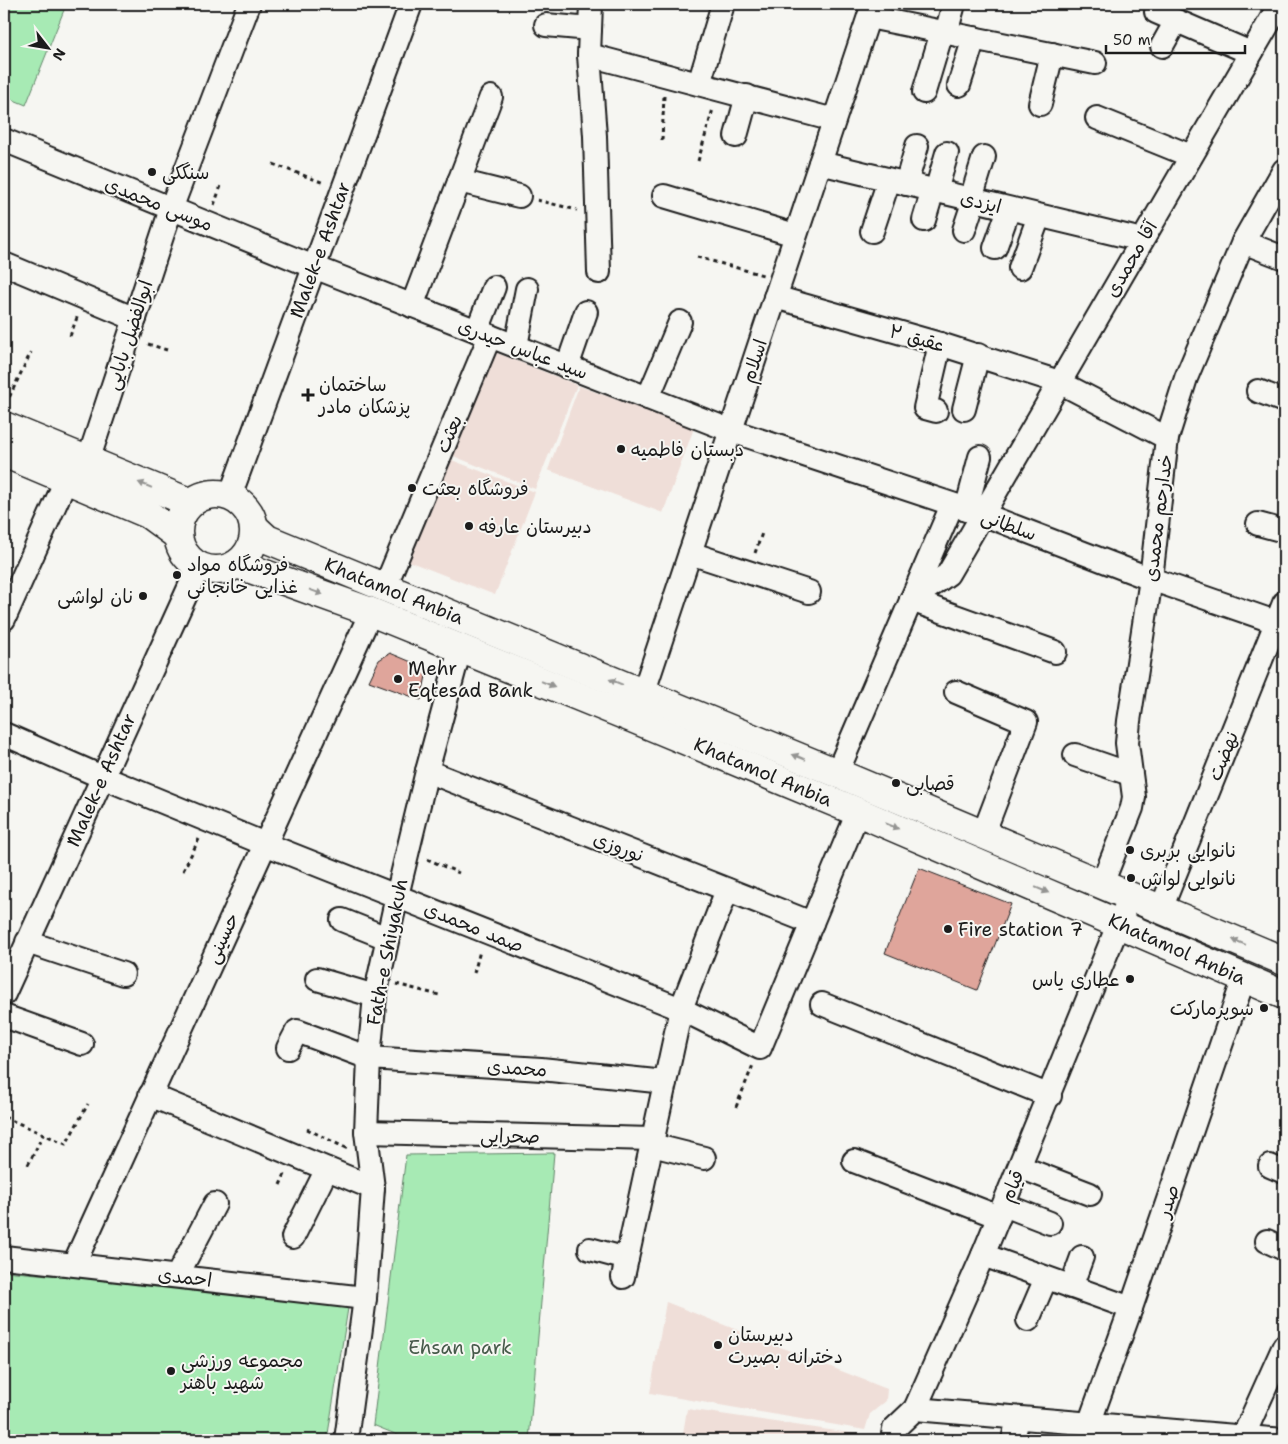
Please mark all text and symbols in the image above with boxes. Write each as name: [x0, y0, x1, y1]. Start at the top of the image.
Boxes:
north arrow: [22, 22, 72, 72]
scale bar: [1106, 22, 1244, 54]
text: 50 m: [1113, 30, 1151, 50]
text: N: [49, 45, 70, 64]
place label: سنگکی: [162, 160, 209, 185]
marker: سنگکی: [146, 166, 158, 178]
street label: موسی محمدی: [101, 171, 217, 237]
street label: Malek-e Ashtar: [284, 178, 356, 322]
street label: ایزدی: [958, 185, 1004, 219]
street label: آقا محمدی: [1099, 215, 1164, 302]
street label: ابوالفضل بابایی: [99, 277, 159, 393]
street label: سید عباس حیدری: [455, 313, 591, 385]
street label: عقیق ۲: [886, 318, 948, 358]
street label: اسلام: [735, 336, 775, 387]
place label: ساختمان پزشکان مادر: [317, 372, 411, 419]
marker: ساختمان پزشکان مادر: [301, 388, 315, 402]
street label: بعثت: [430, 411, 468, 457]
place label: دبستان فاطمیه: [631, 437, 744, 462]
marker: دبستان فاطمیه: [615, 443, 627, 455]
street label: خدارحم محمدی: [1138, 453, 1180, 583]
place label: فروشگاه بعثت: [422, 476, 529, 501]
one-way arrow: [138, 481, 152, 489]
marker: فروشگاه بعثت: [406, 482, 418, 494]
street label: سلطانی: [978, 503, 1040, 547]
place label: دبیرستان عارفه: [479, 514, 592, 539]
marker: دبیرستان عارفه: [463, 520, 475, 532]
place label: فروشگاه مواد غذایی خانجانی: [187, 552, 298, 599]
street label: Khatamol Anbia: [321, 552, 467, 630]
marker: فروشگاه مواد غذایی خانجانی: [171, 569, 183, 581]
place label: نان لواشی: [57, 584, 133, 609]
one-way arrow: [309, 588, 324, 596]
marker: نان لواشی: [137, 590, 149, 602]
place label: Mehr Eqtesad Bank: [408, 656, 534, 703]
marker: Mehr Eqtesad Bank: [392, 673, 404, 685]
one-way arrow: [609, 678, 624, 686]
one-way arrow: [541, 681, 555, 689]
street label: Malek-e Ashtar: [60, 709, 142, 851]
street label: نهضت: [1202, 728, 1244, 784]
street label: Khatamol Anbia: [690, 732, 836, 812]
one-way arrow: [792, 753, 806, 761]
place label: قصابی: [906, 771, 955, 796]
marker: قصابی: [890, 777, 902, 789]
one-way arrow: [885, 823, 899, 831]
street label: نوروزی: [590, 826, 648, 868]
place label: نانوایی بربری: [1140, 838, 1237, 863]
marker: نانوایی بربری: [1124, 844, 1136, 856]
place label: نانوایی لواش: [1141, 866, 1237, 891]
marker: نانوایی لواش: [1125, 872, 1137, 884]
street label: Fath-e Shiyakuh: [361, 876, 413, 1028]
one-way arrow: [1035, 887, 1049, 895]
street label: صمد محمدی: [421, 896, 527, 958]
street label: Khatamol Anbia: [1104, 907, 1250, 991]
street label: حسینی: [199, 909, 245, 967]
place label: Fire station 7: [958, 917, 1083, 942]
marker: Fire station 7: [942, 923, 954, 935]
one-way arrow: [1232, 938, 1246, 946]
place label: عطاری یاس: [1032, 967, 1120, 992]
marker: عطاری یاس: [1124, 973, 1136, 985]
place label: سوپرمارکت: [1170, 996, 1254, 1021]
marker: سوپرمارکت: [1258, 1002, 1270, 1014]
street label: محمدی: [486, 1053, 548, 1083]
street label: صحرایی: [480, 1123, 540, 1149]
street label: قیام: [994, 1166, 1032, 1207]
street label: صدر: [1150, 1181, 1185, 1223]
street label: احمدی: [157, 1261, 213, 1293]
place label: دبیرستان دخترانه بصیرت: [728, 1322, 843, 1369]
park label: Ehsan park: [408, 1335, 512, 1360]
marker: دبیرستان دخترانه بصیرت: [712, 1339, 724, 1351]
place label: مجموعه ورزشی شهید باهنر: [179, 1348, 303, 1395]
marker: مجموعه ورزشی شهید باهنر: [165, 1365, 177, 1377]

